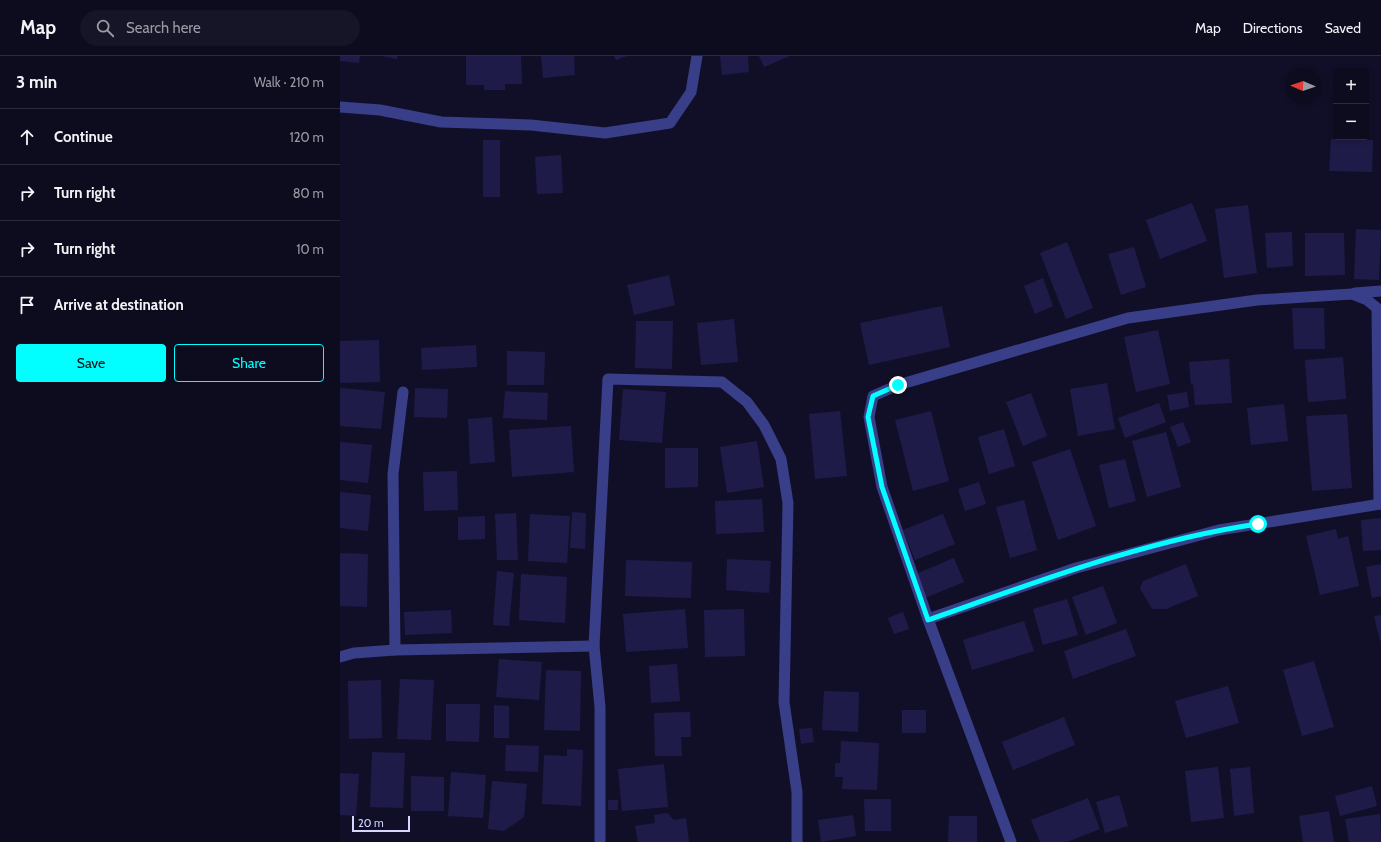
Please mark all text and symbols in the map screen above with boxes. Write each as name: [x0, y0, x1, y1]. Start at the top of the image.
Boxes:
search box: [80, 10, 360, 46]
text: Map: [20, 16, 56, 39]
icon: search: [94, 17, 116, 39]
text: Search here: [126, 19, 201, 37]
text: Map: [1195, 19, 1221, 37]
text: Directions: [1243, 19, 1303, 37]
text: Saved: [1325, 19, 1361, 37]
north arrow: [1285, 68, 1321, 104]
map controls: [1333, 68, 1369, 140]
button: +: [1333, 68, 1369, 104]
text: 3 min: [16, 72, 57, 92]
text: Walk · 210 m: [254, 74, 324, 90]
button: −: [1333, 104, 1369, 140]
icon: ahead: [16, 126, 38, 148]
text: Continue: [54, 128, 113, 146]
text: 120 m: [290, 129, 324, 145]
icon: right: [16, 182, 38, 204]
text: Turn right: [54, 184, 115, 202]
text: 80 m: [293, 185, 324, 201]
icon: right: [16, 238, 38, 260]
text: Turn right: [54, 240, 115, 258]
text: 10 m: [296, 241, 324, 257]
icon: arrive: [16, 294, 38, 316]
text: Arrive at destination: [54, 296, 184, 314]
button: Save: [16, 344, 166, 382]
button: Share: [174, 344, 324, 382]
route end: [889, 376, 907, 394]
route start: [1249, 515, 1267, 533]
scale bar: [352, 814, 410, 833]
text: 20 m: [358, 816, 384, 830]

